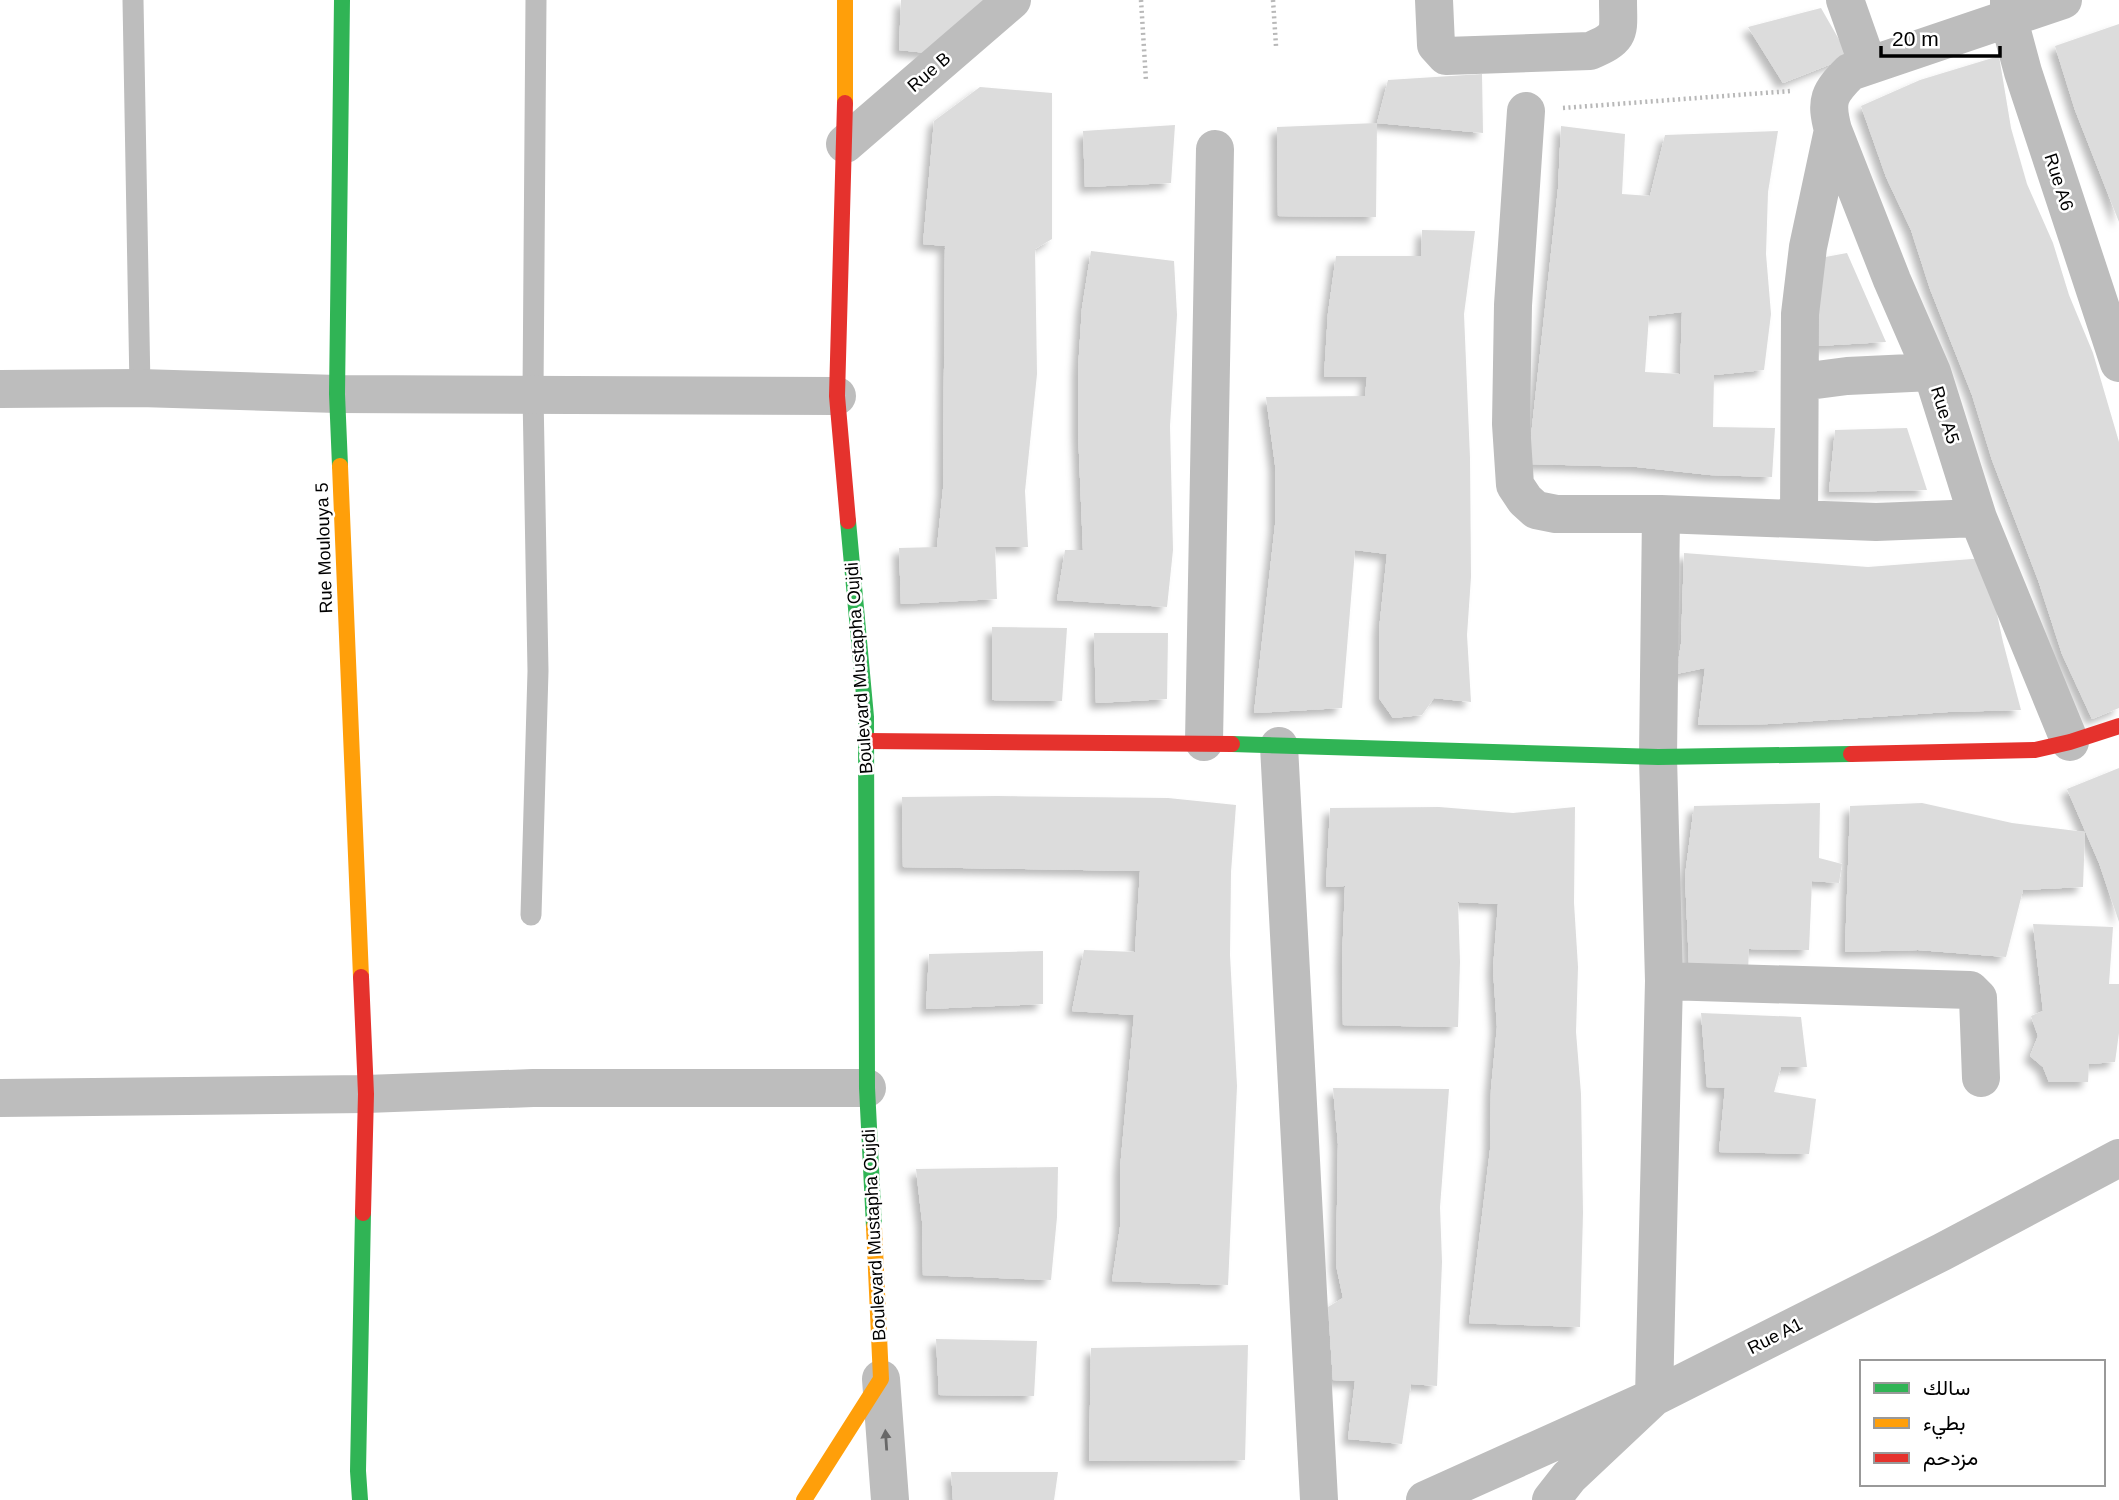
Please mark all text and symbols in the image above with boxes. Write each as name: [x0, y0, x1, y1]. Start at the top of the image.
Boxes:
scale bar: [1881, 14, 2000, 58]
text: 20 m: [1892, 27, 1939, 50]
street label: Rue B: [904, 48, 954, 96]
street label: Rue A6: [2040, 151, 2078, 213]
street label: Rue A5: [1927, 384, 1963, 446]
street label: Rue Moulouya 5: [312, 482, 336, 614]
street label: Boulevard Mustapha Oujdi: [842, 561, 876, 775]
street label: Boulevard Mustapha Oujdi: [858, 1129, 890, 1341]
street label: Rue A1: [1744, 1314, 1806, 1358]
legend: [1860, 1360, 2105, 1486]
text: سالك: [1923, 1376, 1970, 1399]
text: بطيء: [1923, 1411, 1966, 1440]
one-way arrow: [880, 1428, 891, 1450]
text: مزدحم: [1923, 1446, 1978, 1472]

